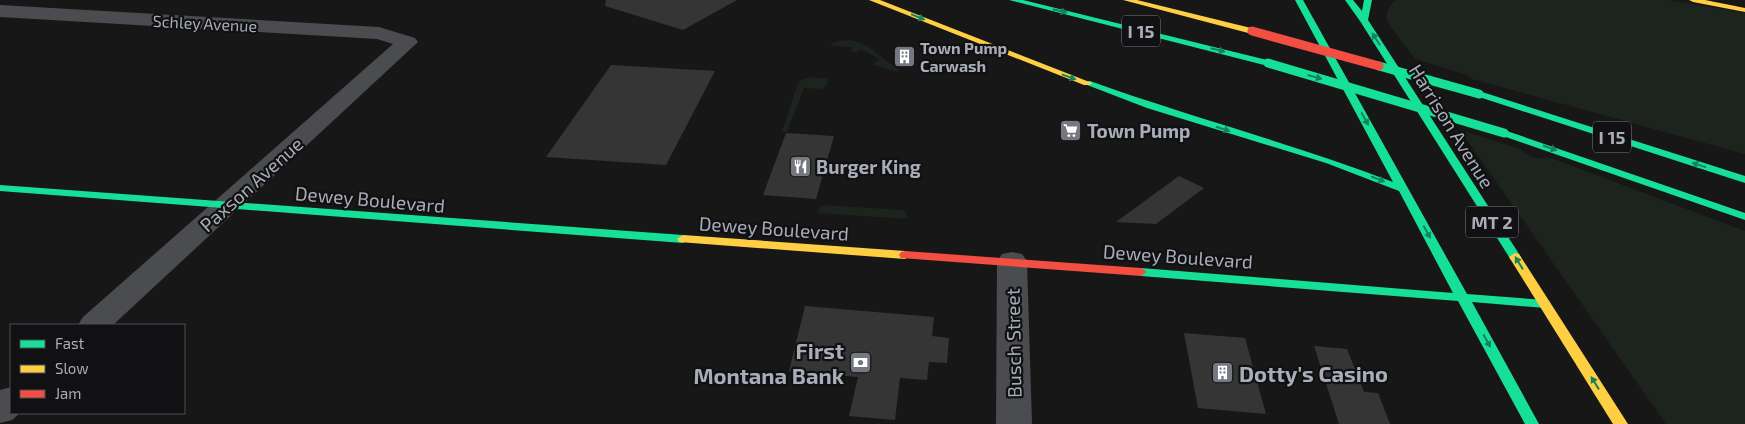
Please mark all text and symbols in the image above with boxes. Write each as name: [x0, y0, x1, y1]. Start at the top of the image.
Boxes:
one-way arrow: [1053, 7, 1068, 15]
street label: Schley Avenue: [152, 11, 258, 35]
one-way arrow: [911, 13, 926, 21]
road number: I 15: [1122, 16, 1160, 46]
one-way arrow: [1372, 33, 1381, 46]
place label: Town Pump Carwash: [920, 38, 1007, 75]
building icon: Town Pump Carwash: [892, 44, 916, 68]
one-way arrow: [1211, 46, 1226, 54]
street label: Harrison Avenue: [1405, 60, 1499, 192]
one-way arrow: [1062, 73, 1077, 81]
one-way arrow: [1307, 73, 1322, 81]
one-way arrow: [1361, 112, 1369, 127]
supermarket icon: Town Pump: [1059, 118, 1083, 142]
place label: Town Pump: [1087, 119, 1190, 142]
road number: I 15: [1593, 121, 1631, 152]
one-way arrow: [1216, 126, 1231, 134]
street label: Paxson Avenue: [195, 132, 307, 236]
one-way arrow: [1542, 145, 1557, 153]
restaurant icon: Burger King: [788, 154, 812, 178]
place label: Burger King: [816, 155, 921, 178]
one-way arrow: [1691, 161, 1706, 168]
one-way arrow: [1370, 176, 1385, 183]
street label: Dewey Boulevard: [294, 181, 446, 217]
road number: MT 2: [1466, 206, 1518, 238]
street label: Dewey Boulevard: [698, 211, 850, 245]
one-way arrow: [1422, 225, 1431, 238]
street label: Dewey Boulevard: [1102, 239, 1254, 273]
one-way arrow: [1514, 256, 1523, 270]
street label: Busch Street: [1001, 288, 1025, 398]
legend: [10, 324, 185, 414]
text: Fast: [55, 334, 85, 352]
one-way arrow: [1482, 334, 1491, 348]
place label: First Montana Bank: [693, 337, 845, 388]
bank icon: First Montana Bank: [848, 351, 872, 375]
text: Slow: [55, 359, 89, 377]
place label: Dotty's Casino: [1239, 360, 1388, 387]
building icon: Dotty's Casino: [1211, 361, 1235, 385]
one-way arrow: [1590, 376, 1600, 389]
text: Jam: [55, 384, 81, 402]

